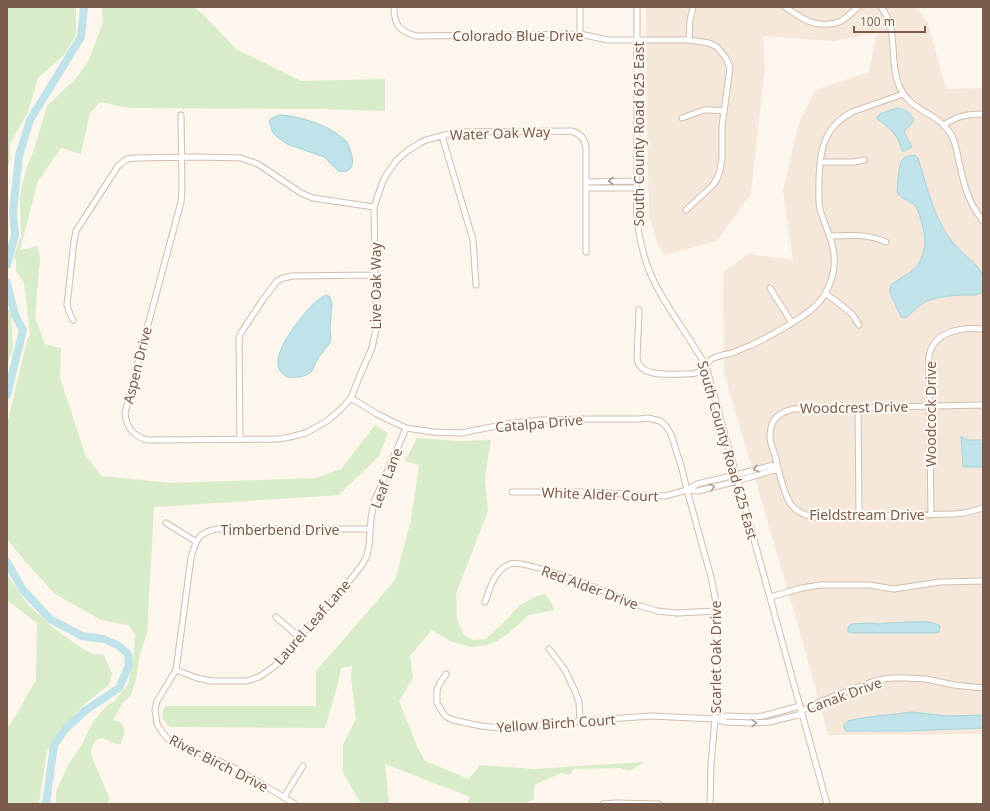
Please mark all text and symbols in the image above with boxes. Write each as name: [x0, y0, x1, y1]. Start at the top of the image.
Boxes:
scale bar: [854, 8, 925, 34]
text: 100 m: [860, 13, 895, 30]
street label: Colorado Blue Drive: [453, 26, 584, 45]
street label: South County Road 625 East: [629, 42, 648, 226]
street label: Water Oak Way: [449, 122, 551, 144]
one-way arrow: [608, 177, 614, 185]
street label: Live Oak Way: [366, 242, 385, 330]
street label: Aspen Drive: [118, 324, 156, 406]
street label: South County Road 625 East: [693, 358, 763, 542]
street label: Woodcock Drive: [921, 361, 940, 467]
street label: Woodcrest Drive: [800, 397, 908, 417]
street label: Catalpa Drive: [494, 410, 584, 436]
street label: Leaf Lane: [366, 445, 406, 511]
one-way arrow: [753, 464, 760, 473]
street label: White Alder Court: [541, 482, 659, 506]
one-way arrow: [709, 484, 715, 492]
street label: Fieldstream Drive: [809, 505, 925, 524]
street label: Timberbend Drive: [221, 520, 340, 539]
street label: Red Alder Drive: [539, 561, 641, 613]
street label: Laurel Leaf Lane: [269, 575, 355, 669]
street label: Scarlet Oak Drive: [706, 601, 725, 713]
street label: Canak Drive: [804, 673, 884, 717]
street label: Yellow Birch Court: [496, 709, 616, 737]
one-way arrow: [750, 718, 757, 727]
street label: River Birch Drive: [166, 730, 272, 796]

